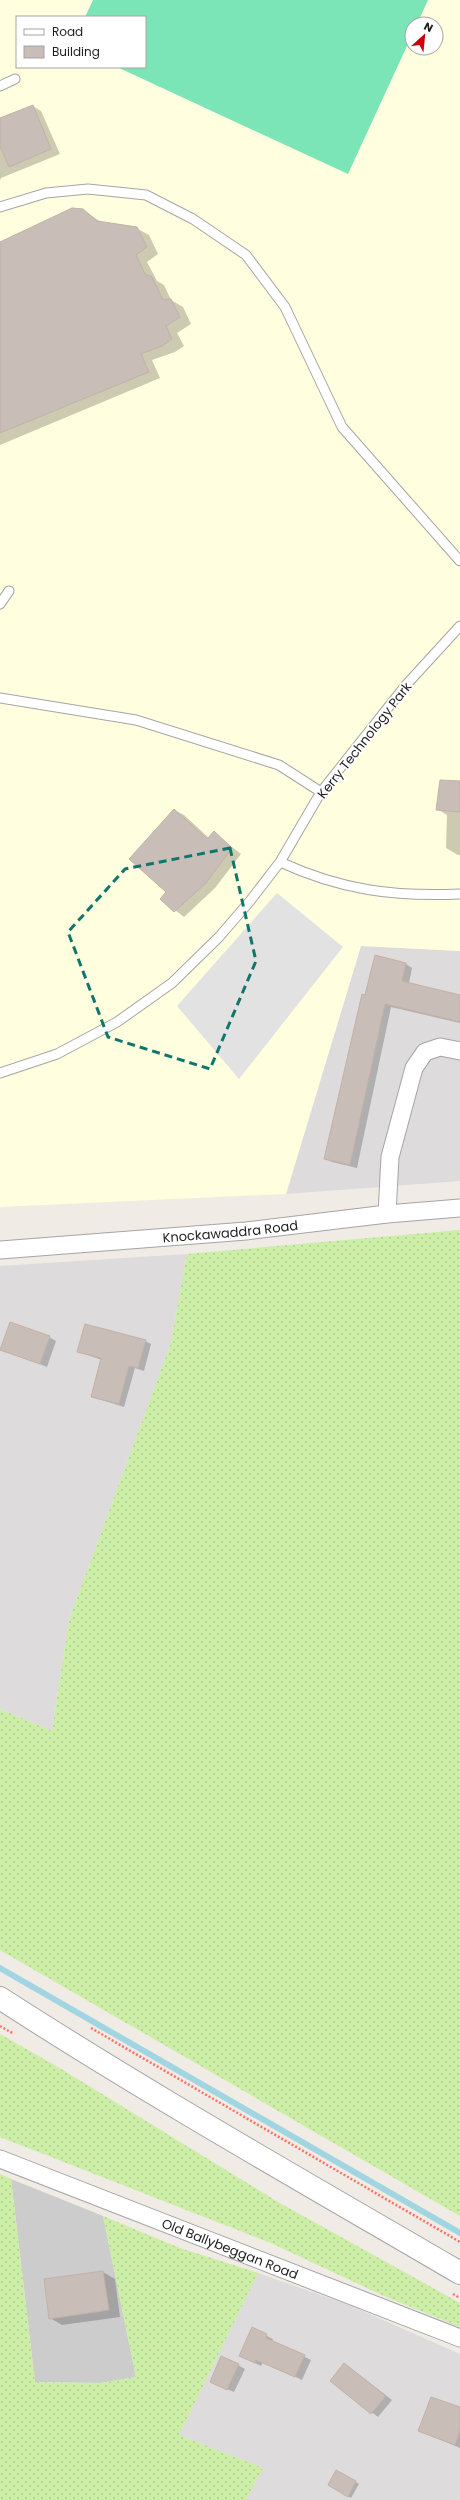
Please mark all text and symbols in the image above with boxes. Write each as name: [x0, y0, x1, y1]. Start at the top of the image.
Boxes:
legend: [16, 16, 146, 68]
north arrow: [404, 16, 444, 56]
text: N: [421, 18, 436, 36]
text: Road: [52, 23, 83, 40]
text: Building: [52, 43, 100, 60]
street label: Kerry Technology Park: [313, 678, 416, 803]
street label: Knockawaddra Road: [162, 1216, 299, 1247]
street label: Old Ballybeggan Road: [159, 2214, 301, 2284]

